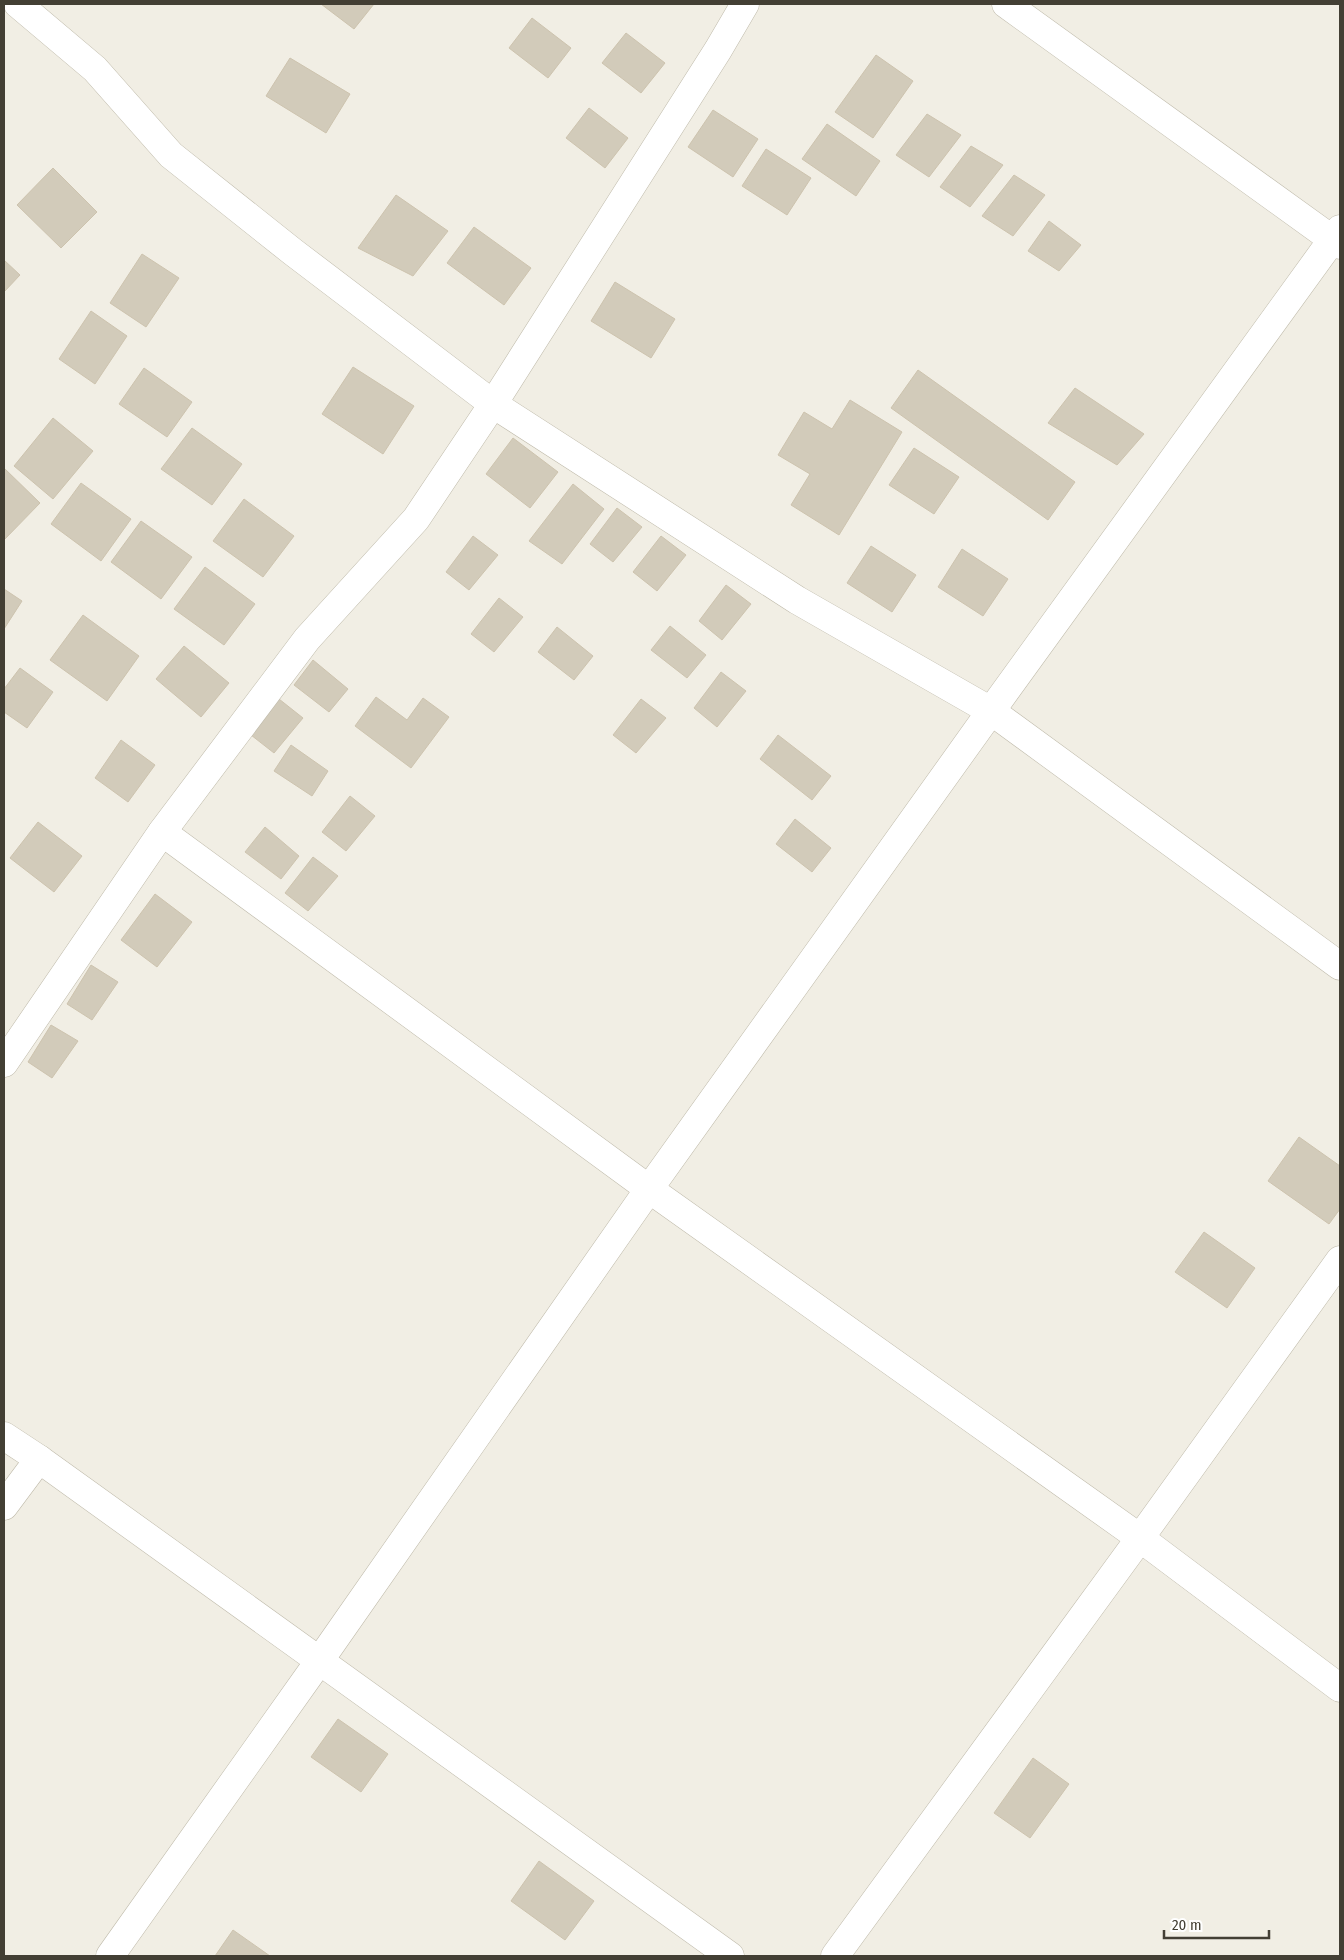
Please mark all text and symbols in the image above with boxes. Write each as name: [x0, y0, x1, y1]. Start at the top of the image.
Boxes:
scale bar: [1164, 1908, 1269, 1940]
text: 20 m: [1172, 1916, 1202, 1934]

